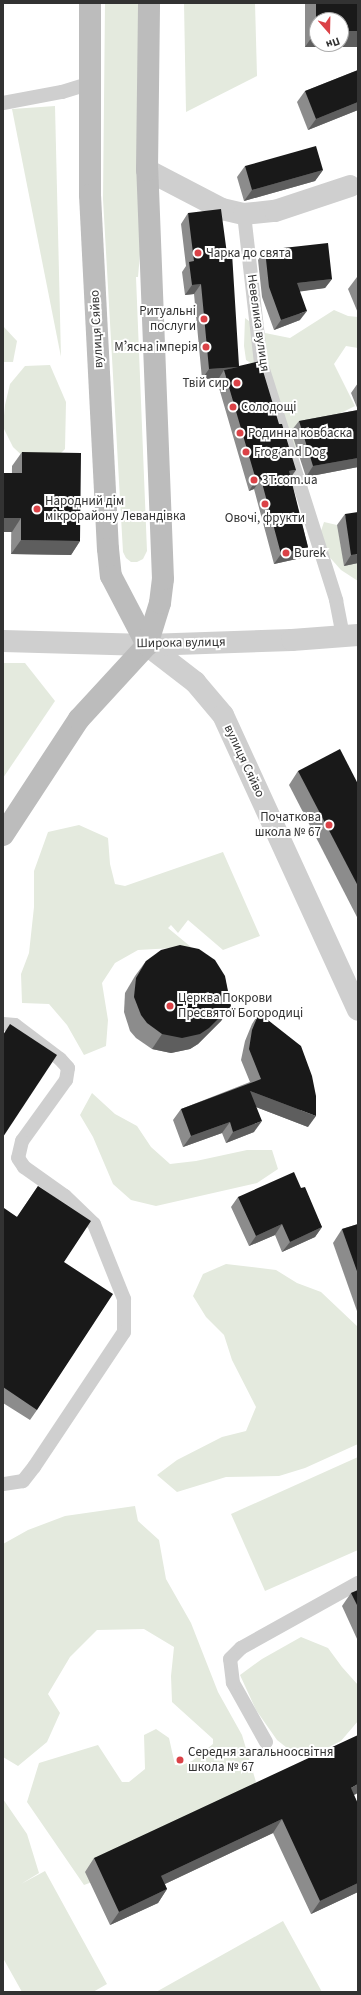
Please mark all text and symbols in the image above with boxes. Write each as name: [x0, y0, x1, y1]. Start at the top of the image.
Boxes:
north arrow: [309, 12, 349, 52]
text: Пн: [324, 33, 342, 52]
place label: Чарка до свята: [206, 245, 291, 261]
marker: Чарка до свята: [193, 248, 203, 258]
street label: Невелика вулиця: [243, 273, 273, 373]
street label: вулиця Сяйво: [87, 289, 107, 369]
place label: Ритуальні послуги: [139, 304, 196, 335]
marker: Ритуальні послуги: [199, 314, 209, 324]
place label: Мʼясна імперія: [114, 339, 198, 355]
marker: Мʼясна імперія: [201, 342, 211, 352]
place label: Твій сир: [182, 375, 229, 391]
marker: Твій сир: [232, 378, 242, 388]
place label: Солодощі: [241, 399, 296, 415]
marker: Солодощі: [228, 402, 238, 412]
place label: Родинна ковбаска: [248, 425, 352, 441]
marker: Родинна ковбаска: [235, 428, 245, 438]
place label: Frog and Dog: [254, 444, 326, 460]
marker: Frog and Dog: [241, 447, 251, 457]
place label: 3T.com.ua: [262, 472, 317, 488]
marker: 3T.com.ua: [249, 475, 259, 485]
place label: Народний дім мікрорайону Левандівка: [45, 494, 186, 525]
marker: Овочі, фрукти: [260, 499, 270, 509]
marker: Народний дім мікрорайону Левандівка: [32, 504, 42, 514]
place label: Овочі, фрукти: [225, 510, 305, 526]
place label: Burek: [294, 545, 326, 561]
marker: Burek: [281, 548, 291, 558]
street label: Широка вулиця: [136, 634, 226, 652]
street label: вулиця Сяйво: [220, 722, 268, 800]
place label: Початкова школа № 67: [255, 810, 321, 841]
marker: Початкова школа № 67: [324, 820, 334, 830]
place label: Церква Покрови Пресвятої Богородиці: [178, 991, 303, 1022]
marker: Церква Покрови Пресвятої Богородиці: [165, 1001, 175, 1011]
place label: Середня загальноосвітня школа № 67: [188, 1745, 333, 1776]
marker: Середня загальноосвітня школа № 67: [175, 1755, 185, 1765]

